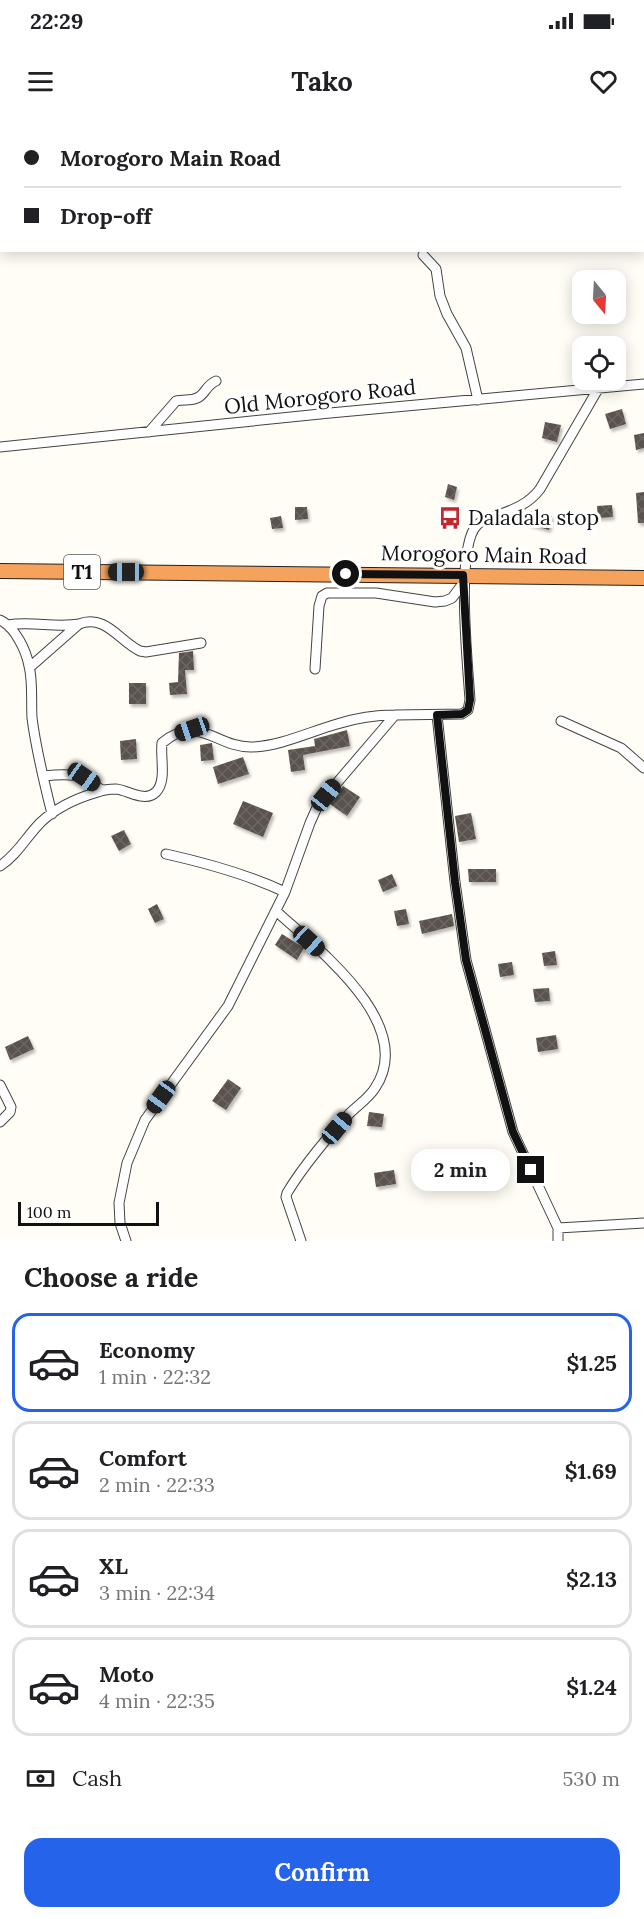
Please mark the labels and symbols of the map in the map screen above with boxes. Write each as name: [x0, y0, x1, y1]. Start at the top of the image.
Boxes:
north arrow: [572, 270, 626, 324]
street label: Old Morogoro Road: [223, 373, 417, 420]
place label: Daladala stop: [468, 504, 599, 531]
bus stop icon: Daladala stop: [437, 505, 463, 531]
street label: Morogoro Main Road: [381, 539, 587, 570]
road number: T1: [64, 555, 100, 589]
route start: [332, 560, 359, 587]
car: [108, 563, 144, 581]
car: [172, 715, 212, 743]
car: [64, 759, 104, 795]
car: [308, 775, 344, 815]
car: [290, 922, 328, 960]
car: [143, 1077, 179, 1117]
car: [319, 1108, 355, 1148]
callout: 2 min: [411, 1149, 510, 1191]
route end: [517, 1156, 544, 1183]
scale bar: [18, 1199, 159, 1226]

